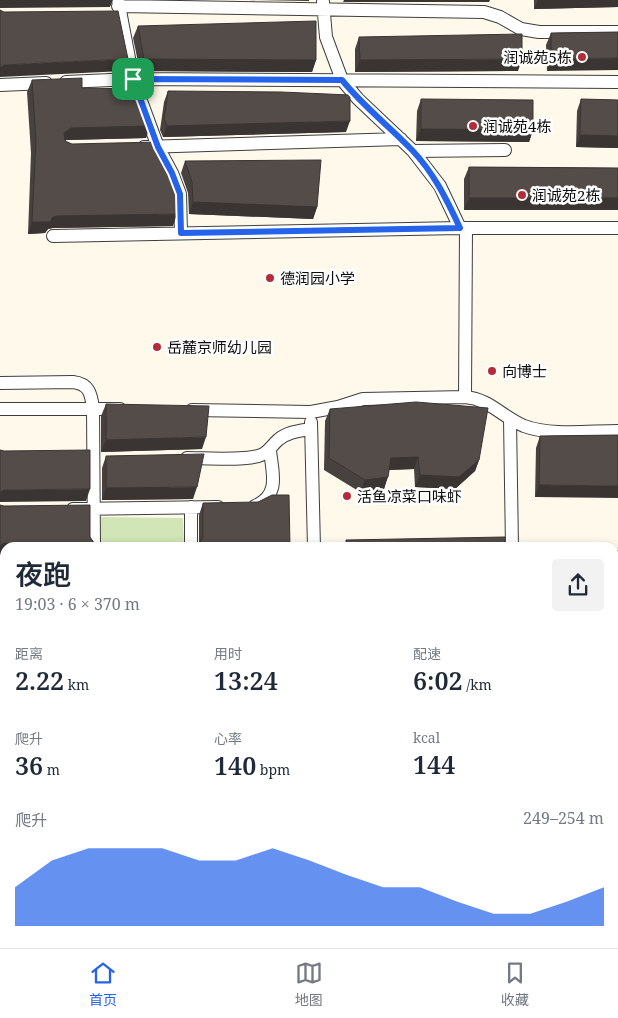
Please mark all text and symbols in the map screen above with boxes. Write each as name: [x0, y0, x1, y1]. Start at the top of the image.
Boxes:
place label: 润诚苑5栋: [504, 47, 572, 67]
marker: 润诚苑5栋: [576, 51, 588, 63]
pin: [112, 58, 154, 100]
icon: arrive: [119, 65, 147, 93]
place label: 润诚苑4栋: [483, 116, 551, 136]
marker: 润诚苑4栋: [467, 120, 479, 132]
place label: 润诚苑2栋: [532, 185, 600, 205]
marker: 润诚苑2栋: [516, 189, 528, 201]
place label: 德润园小学: [280, 268, 355, 288]
marker: 德润园小学: [264, 272, 276, 284]
place label: 岳麓京师幼儿园: [167, 337, 272, 357]
marker: 岳麓京师幼儿园: [151, 341, 163, 353]
place label: 向博士: [502, 361, 547, 381]
marker: 向博士: [486, 365, 498, 377]
place label: 活鱼凉菜口味虾: [357, 486, 462, 506]
marker: 活鱼凉菜口味虾: [341, 490, 353, 502]
text: 夜跑: [15, 555, 71, 593]
button: share: [552, 559, 604, 611]
text: 19:03 · 6 × 370 m: [15, 593, 140, 615]
text: 距离: [15, 644, 43, 663]
text: 用时: [214, 644, 242, 663]
text: 配速: [413, 644, 441, 663]
text: 2.22: [15, 663, 64, 697]
text: 13:24: [214, 663, 278, 697]
text: 6:02: [413, 663, 463, 697]
text: km: [64, 675, 89, 694]
text: /km: [463, 675, 492, 694]
text: kcal: [413, 728, 440, 747]
text: 爬升: [15, 729, 43, 748]
text: 心率: [214, 729, 242, 748]
text: 144: [413, 747, 455, 781]
text: 36: [15, 748, 43, 782]
text: 140: [214, 748, 256, 782]
text: m: [43, 760, 60, 779]
text: bpm: [256, 760, 290, 779]
text: 249–254 m: [523, 807, 604, 829]
text: 爬升: [15, 809, 47, 831]
tab: 首页: [89, 959, 117, 1009]
tab: 地图: [295, 959, 323, 1009]
tab: 收藏: [501, 959, 529, 1009]

